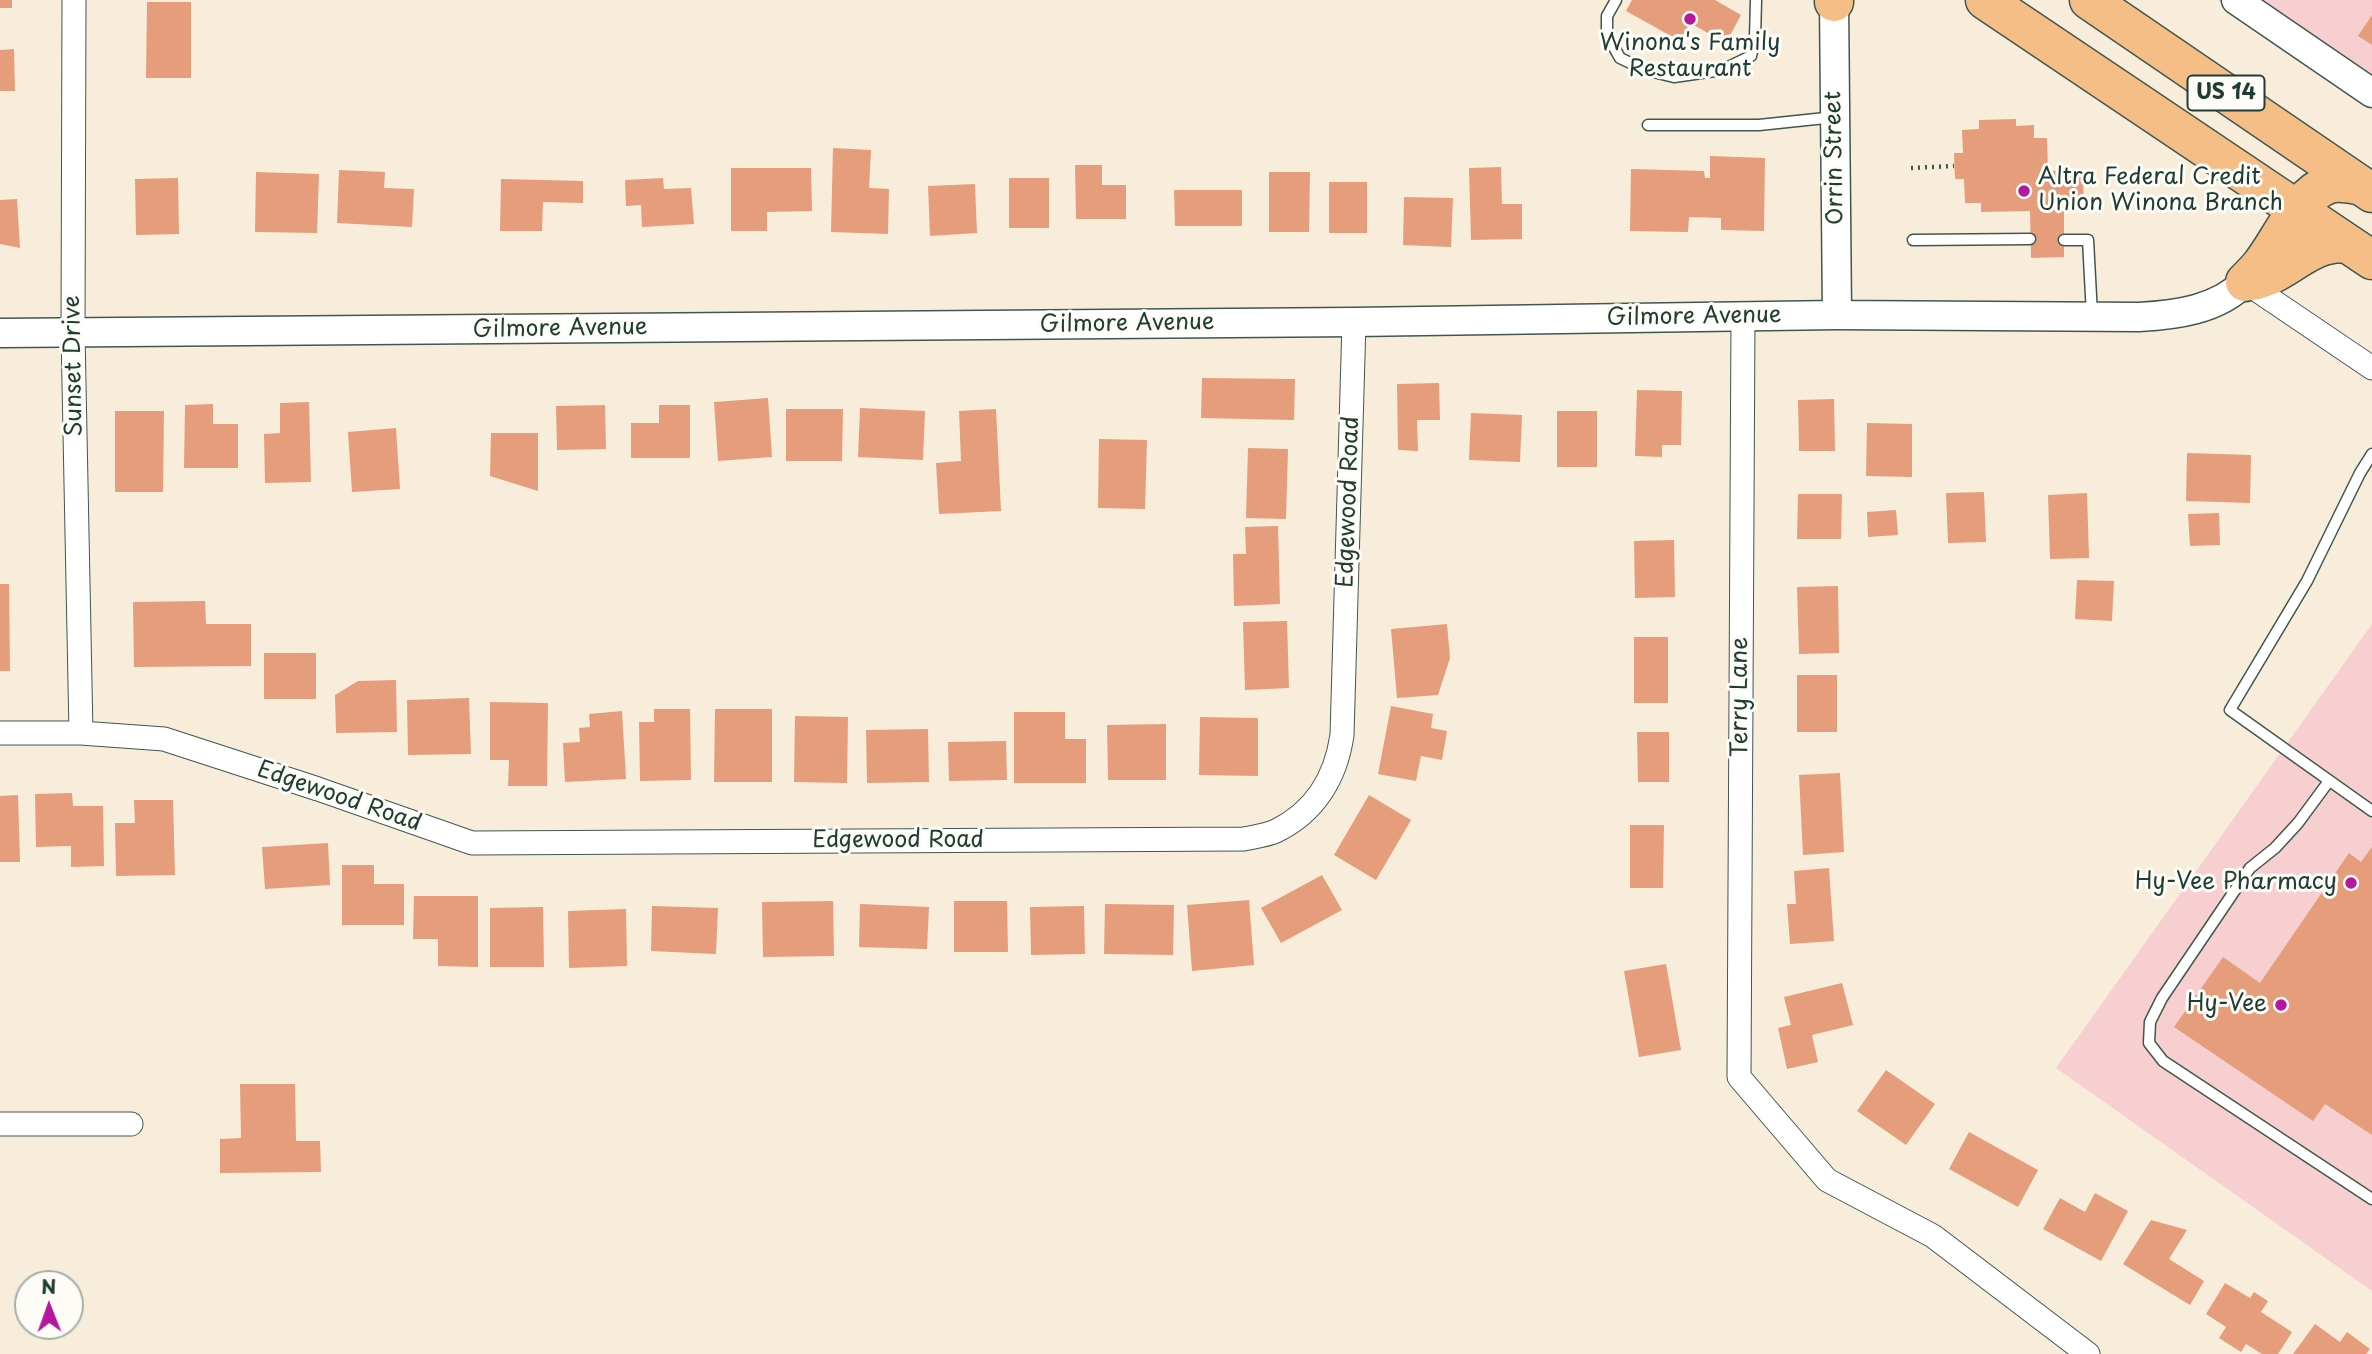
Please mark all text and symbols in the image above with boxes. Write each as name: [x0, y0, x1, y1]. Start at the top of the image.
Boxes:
marker: Winona's Family Restaurant: [1682, 11, 1698, 27]
place label: Winona's Family Restaurant: [1600, 30, 1780, 84]
road number: US 14: [2188, 76, 2264, 110]
street label: Orrin Street: [1820, 91, 1850, 225]
place label: Altra Federal Credit Union Winona Branch: [2038, 164, 2283, 218]
marker: Altra Federal Credit Union Winona Branch: [2016, 183, 2032, 199]
street label: Sunset Drive: [59, 295, 89, 437]
street label: Gilmore Avenue: [1606, 302, 1782, 332]
street label: Gilmore Avenue: [1039, 309, 1215, 339]
street label: Gilmore Avenue: [472, 314, 648, 344]
street label: Edgewood Road: [1332, 416, 1366, 588]
street label: Terry Lane: [1727, 637, 1755, 757]
street label: Edgewood Road: [253, 756, 425, 838]
street label: Edgewood Road: [812, 827, 984, 855]
place label: Hy-Vee Pharmacy: [2135, 869, 2337, 897]
marker: Hy-Vee Pharmacy: [2343, 875, 2359, 891]
place label: Hy-Vee: [2187, 991, 2267, 1019]
marker: Hy-Vee: [2273, 997, 2289, 1013]
north arrow: [14, 1270, 84, 1340]
text: N: [41, 1272, 56, 1300]

